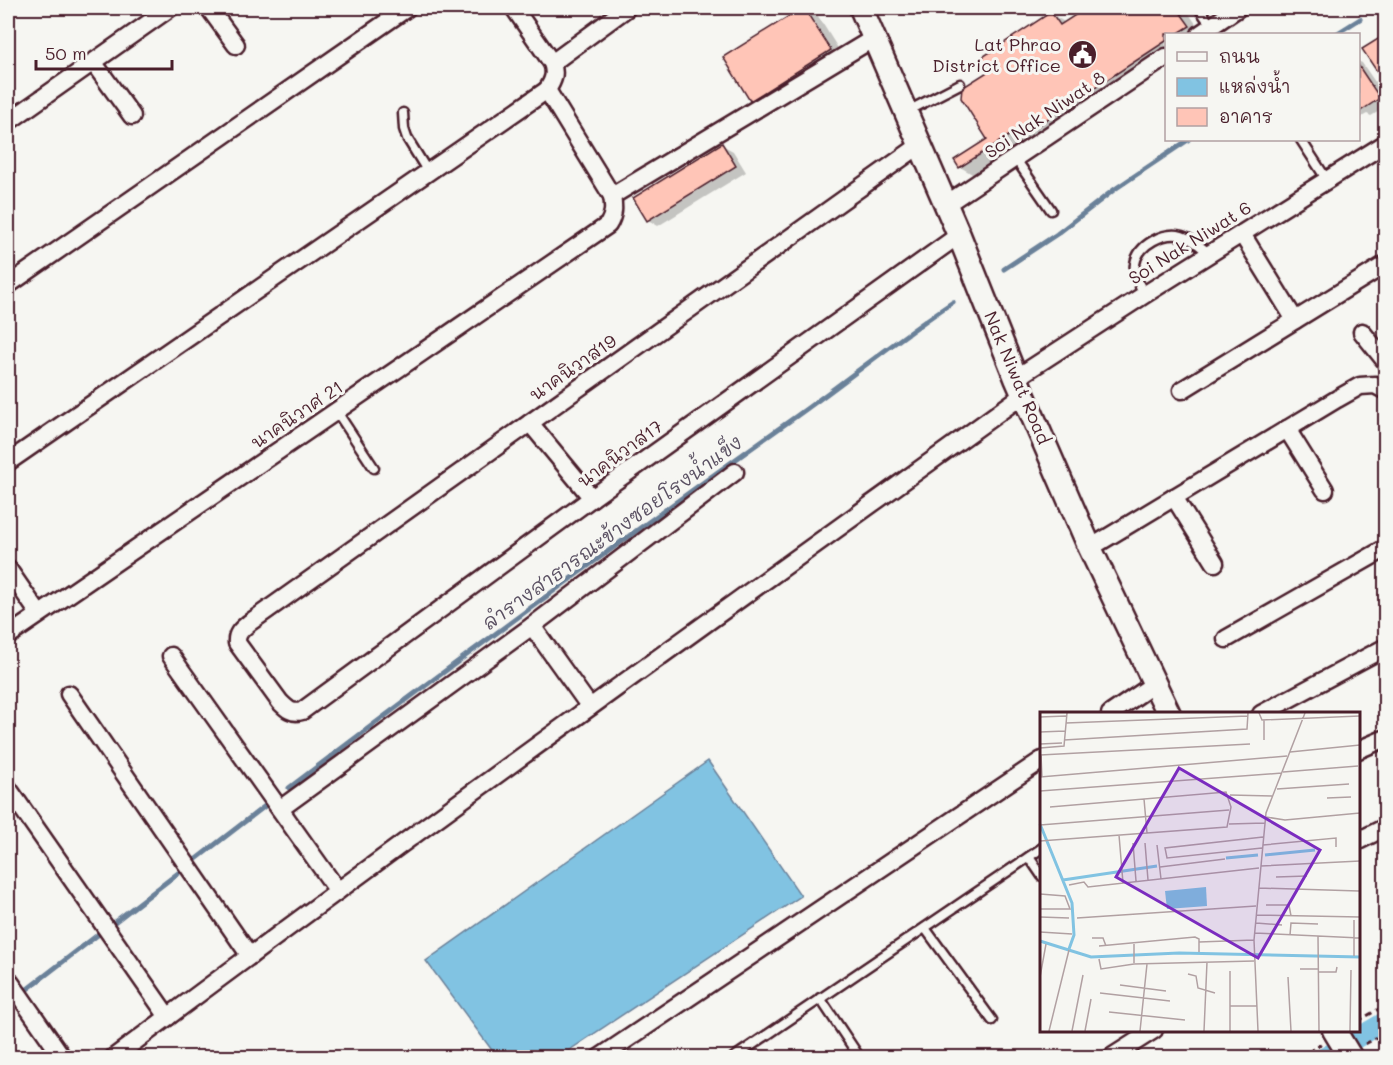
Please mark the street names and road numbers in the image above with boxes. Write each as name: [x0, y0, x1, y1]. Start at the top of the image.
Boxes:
street label: Soi Nak Niwat 8: [980, 65, 1109, 163]
street label: Soi Nak Niwat 6: [1124, 195, 1255, 290]
street label: Nak Niwat Road: [979, 307, 1057, 448]
street label: นาคนิวาส19: [524, 328, 621, 406]
street label: นาคนิวาศ 21: [246, 374, 347, 454]
street label: นาคนิวาส17: [572, 414, 667, 492]

